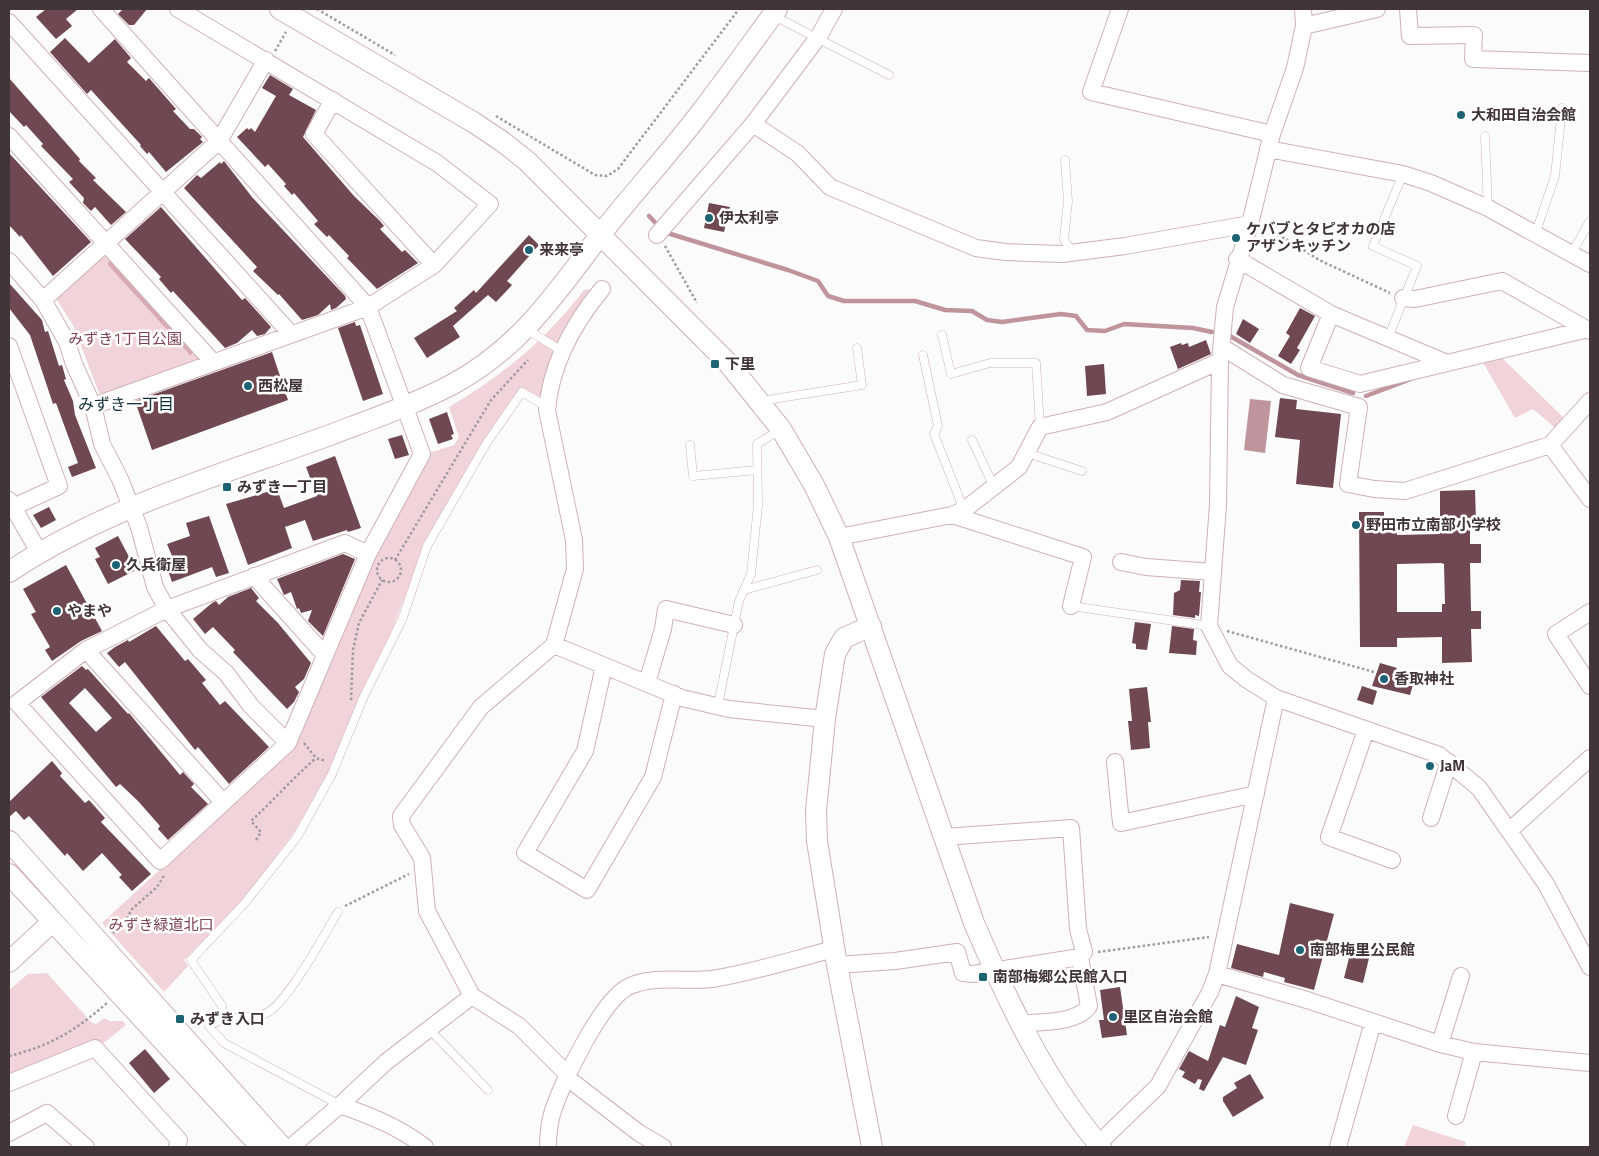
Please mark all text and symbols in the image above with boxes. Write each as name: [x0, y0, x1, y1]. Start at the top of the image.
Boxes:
place label: 大和田自治会館: [1471, 103, 1576, 126]
marker: 大和田自治会館: [1455, 109, 1467, 121]
place label: 伊太利亭: [719, 206, 779, 229]
marker: 伊太利亭: [703, 212, 715, 224]
place label: ケバブとタピオカの店 アザンキッチン: [1246, 217, 1395, 257]
marker: ケバブとタピオカの店 アザンキッチン: [1230, 232, 1242, 244]
place label: 来来亭: [539, 238, 584, 261]
marker: 来来亭: [523, 244, 535, 256]
park label: みずき1丁目公園: [68, 327, 182, 350]
place label: 下里: [725, 352, 755, 375]
marker: 下里: [709, 358, 721, 370]
place label: 西松屋: [258, 374, 303, 397]
marker: 西松屋: [242, 380, 254, 392]
district label: みずき一丁目: [78, 392, 174, 416]
place label: みずき一丁目: [237, 475, 327, 498]
marker: みずき一丁目: [221, 481, 233, 493]
place label: 野田市立南部小学校: [1366, 513, 1501, 536]
marker: 野田市立南部小学校: [1350, 519, 1362, 531]
place label: 久兵衛屋: [126, 553, 186, 576]
marker: 久兵衛屋: [110, 559, 122, 571]
place label: やまや: [67, 599, 112, 622]
marker: やまや: [51, 605, 63, 617]
place label: 香取神社: [1394, 667, 1454, 690]
marker: 香取神社: [1378, 673, 1390, 685]
place label: JaM: [1440, 754, 1465, 777]
marker: JaM: [1424, 760, 1436, 772]
park label: みずき緑道北口: [108, 913, 214, 936]
place label: 南部梅里公民館: [1310, 938, 1415, 961]
marker: 南部梅里公民館: [1294, 944, 1306, 956]
place label: 南部梅郷公民館入口: [993, 965, 1128, 988]
marker: 南部梅郷公民館入口: [977, 971, 989, 983]
place label: 里区自治会館: [1123, 1005, 1213, 1028]
place label: みずき入口: [190, 1007, 265, 1030]
marker: 里区自治会館: [1107, 1011, 1119, 1023]
marker: みずき入口: [174, 1013, 186, 1025]

